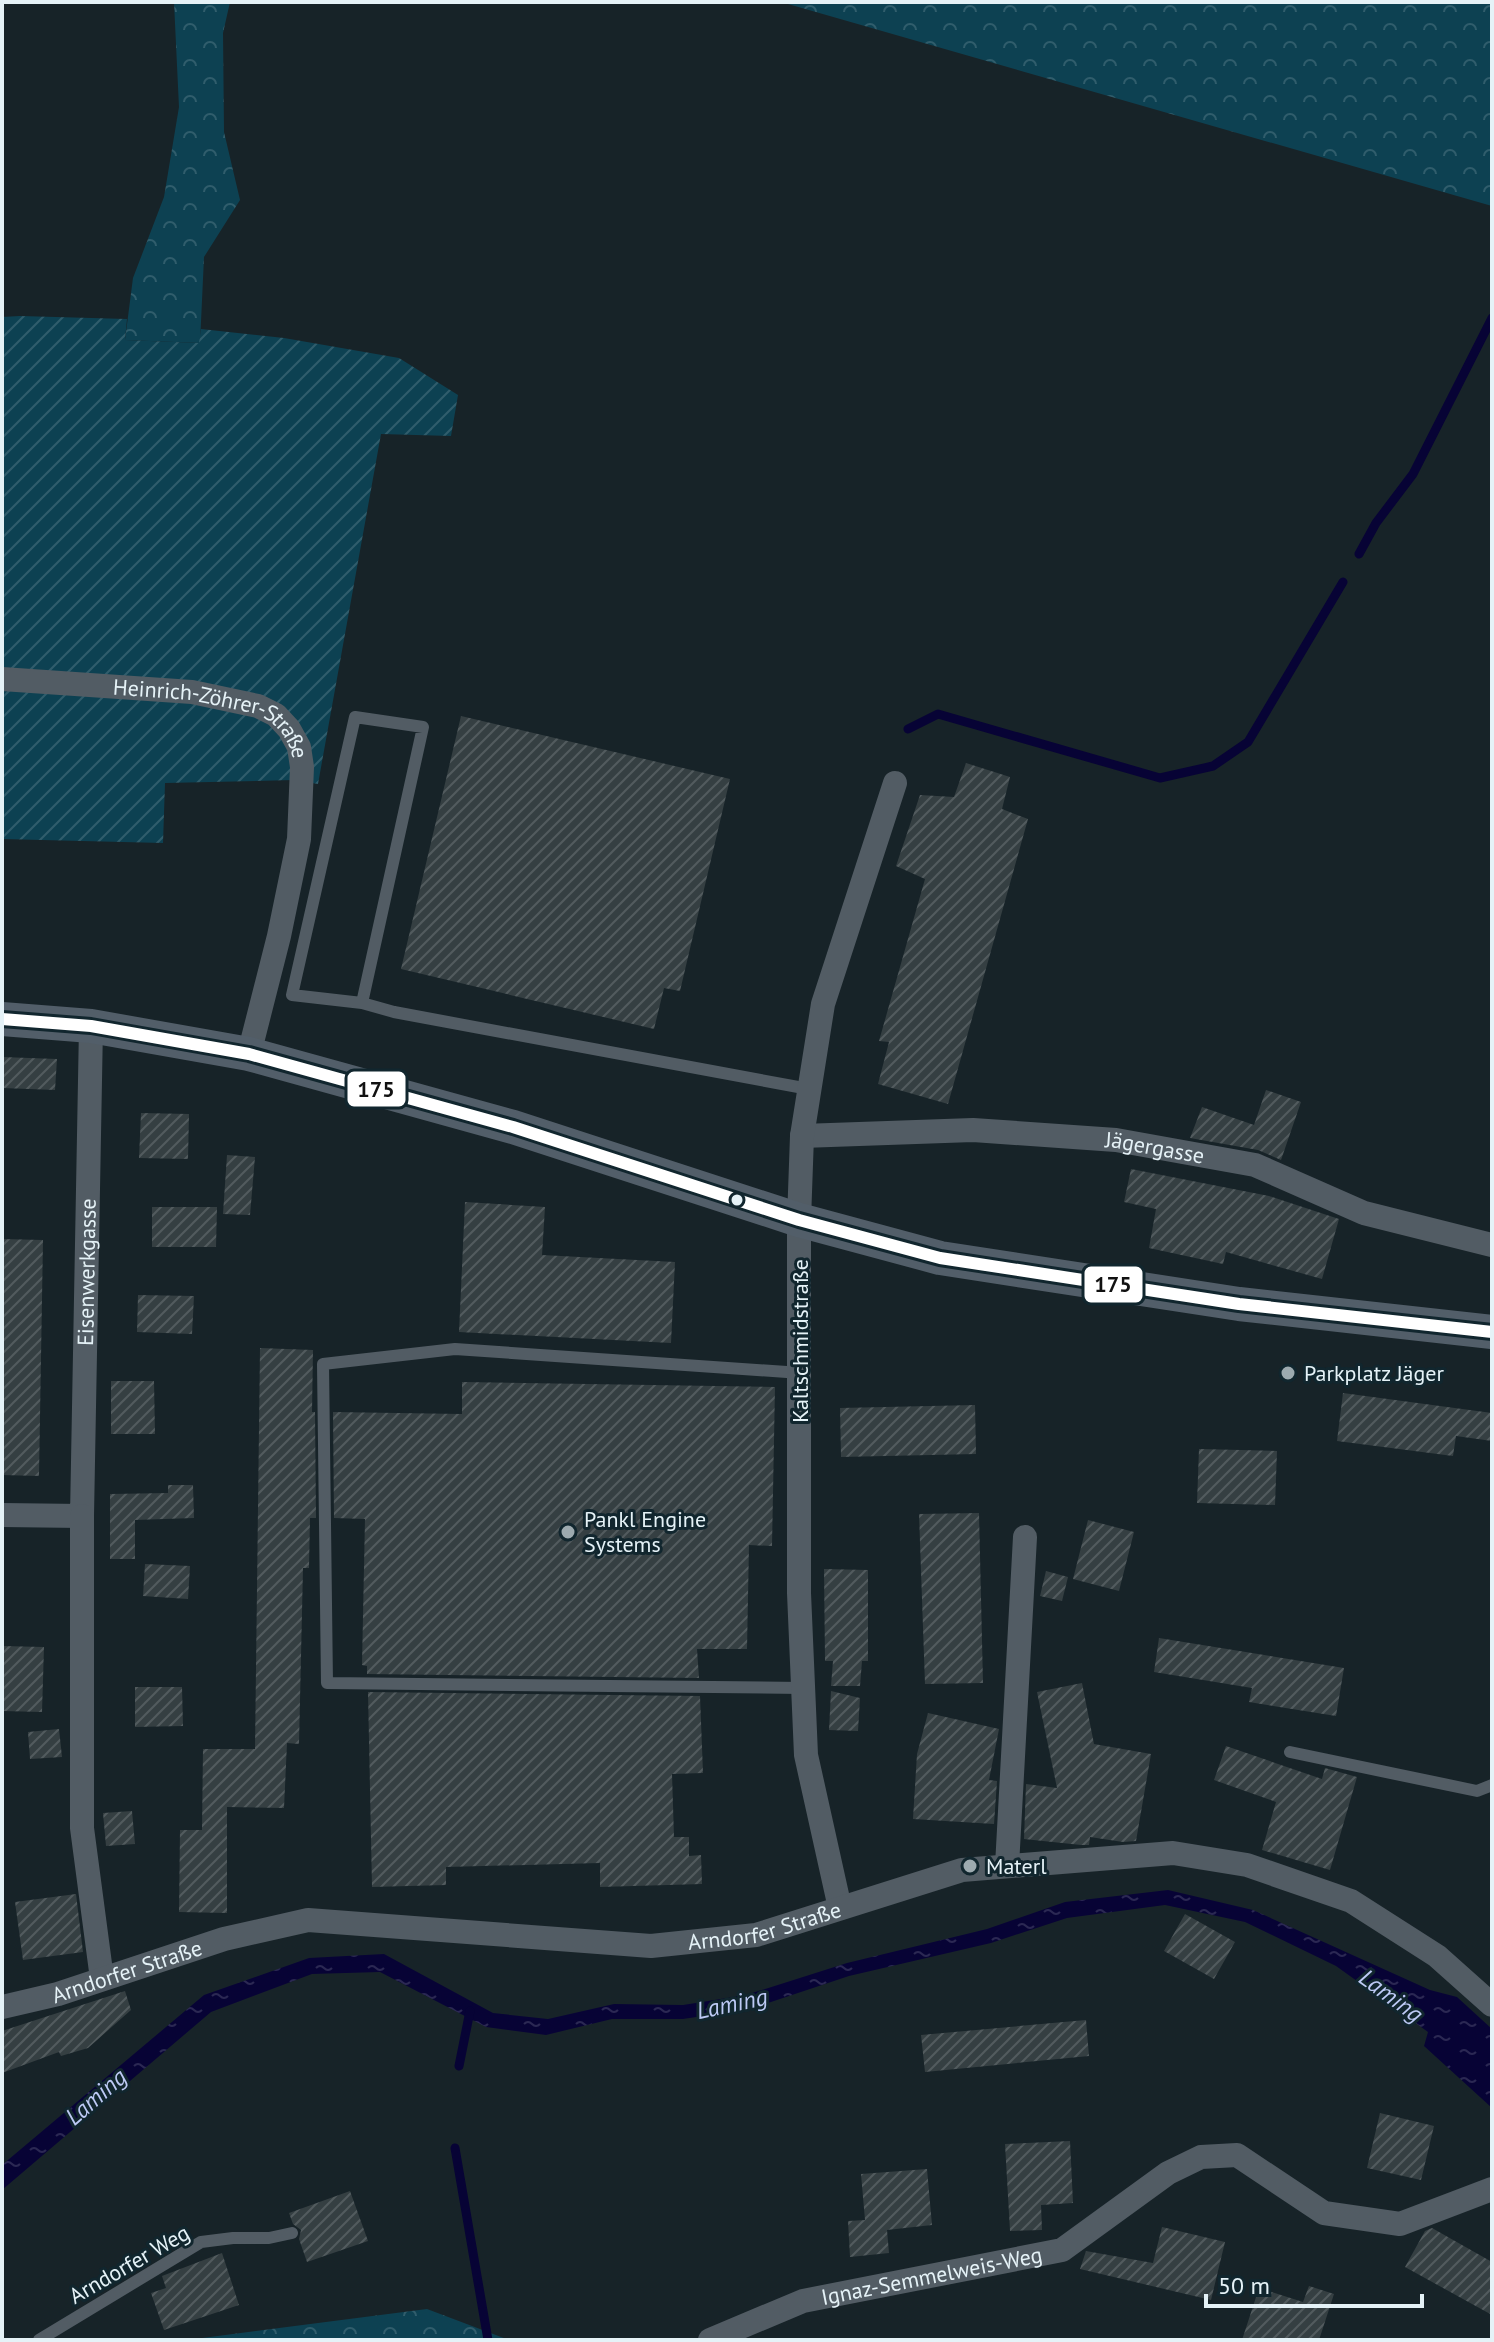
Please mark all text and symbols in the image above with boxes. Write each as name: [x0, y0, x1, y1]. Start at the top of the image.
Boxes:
street label: Heinrich-Zöhrer-Straße: [112, 673, 314, 760]
line badge: 175: [346, 1070, 407, 1108]
text: 175: [357, 1075, 395, 1103]
street label: Jägergasse: [1103, 1125, 1207, 1170]
unlabelled marker: [729, 1192, 745, 1208]
street label: Eisenwerkgasse: [71, 1198, 102, 1346]
street label: Kaltschmidstraße: [786, 1259, 814, 1423]
line badge: 175: [1083, 1265, 1144, 1304]
text: 175: [1094, 1270, 1132, 1298]
place label: Parkplatz Jäger: [1304, 1359, 1445, 1387]
marker: Parkplatz Jäger: [1279, 1364, 1297, 1382]
place label: Pankl Engine Systems: [584, 1505, 706, 1558]
marker: Pankl Engine Systems: [559, 1523, 577, 1541]
place label: Materl: [986, 1852, 1047, 1880]
marker: Materl: [961, 1857, 979, 1875]
street label: Arndorfer Straße: [687, 1895, 844, 1956]
street label: Arndorfer Straße: [48, 1933, 206, 2009]
water label: Laming: [1353, 1962, 1429, 2029]
water label: Laming: [694, 1981, 770, 2026]
water label: Laming: [58, 2061, 133, 2132]
street label: Arndorfer Weg: [64, 2218, 194, 2310]
street label: Ignaz-Semmelweis-Weg: [819, 2240, 1045, 2311]
scale bar: [1206, 2258, 1422, 2308]
text: 50 m: [1218, 2270, 1270, 2301]

